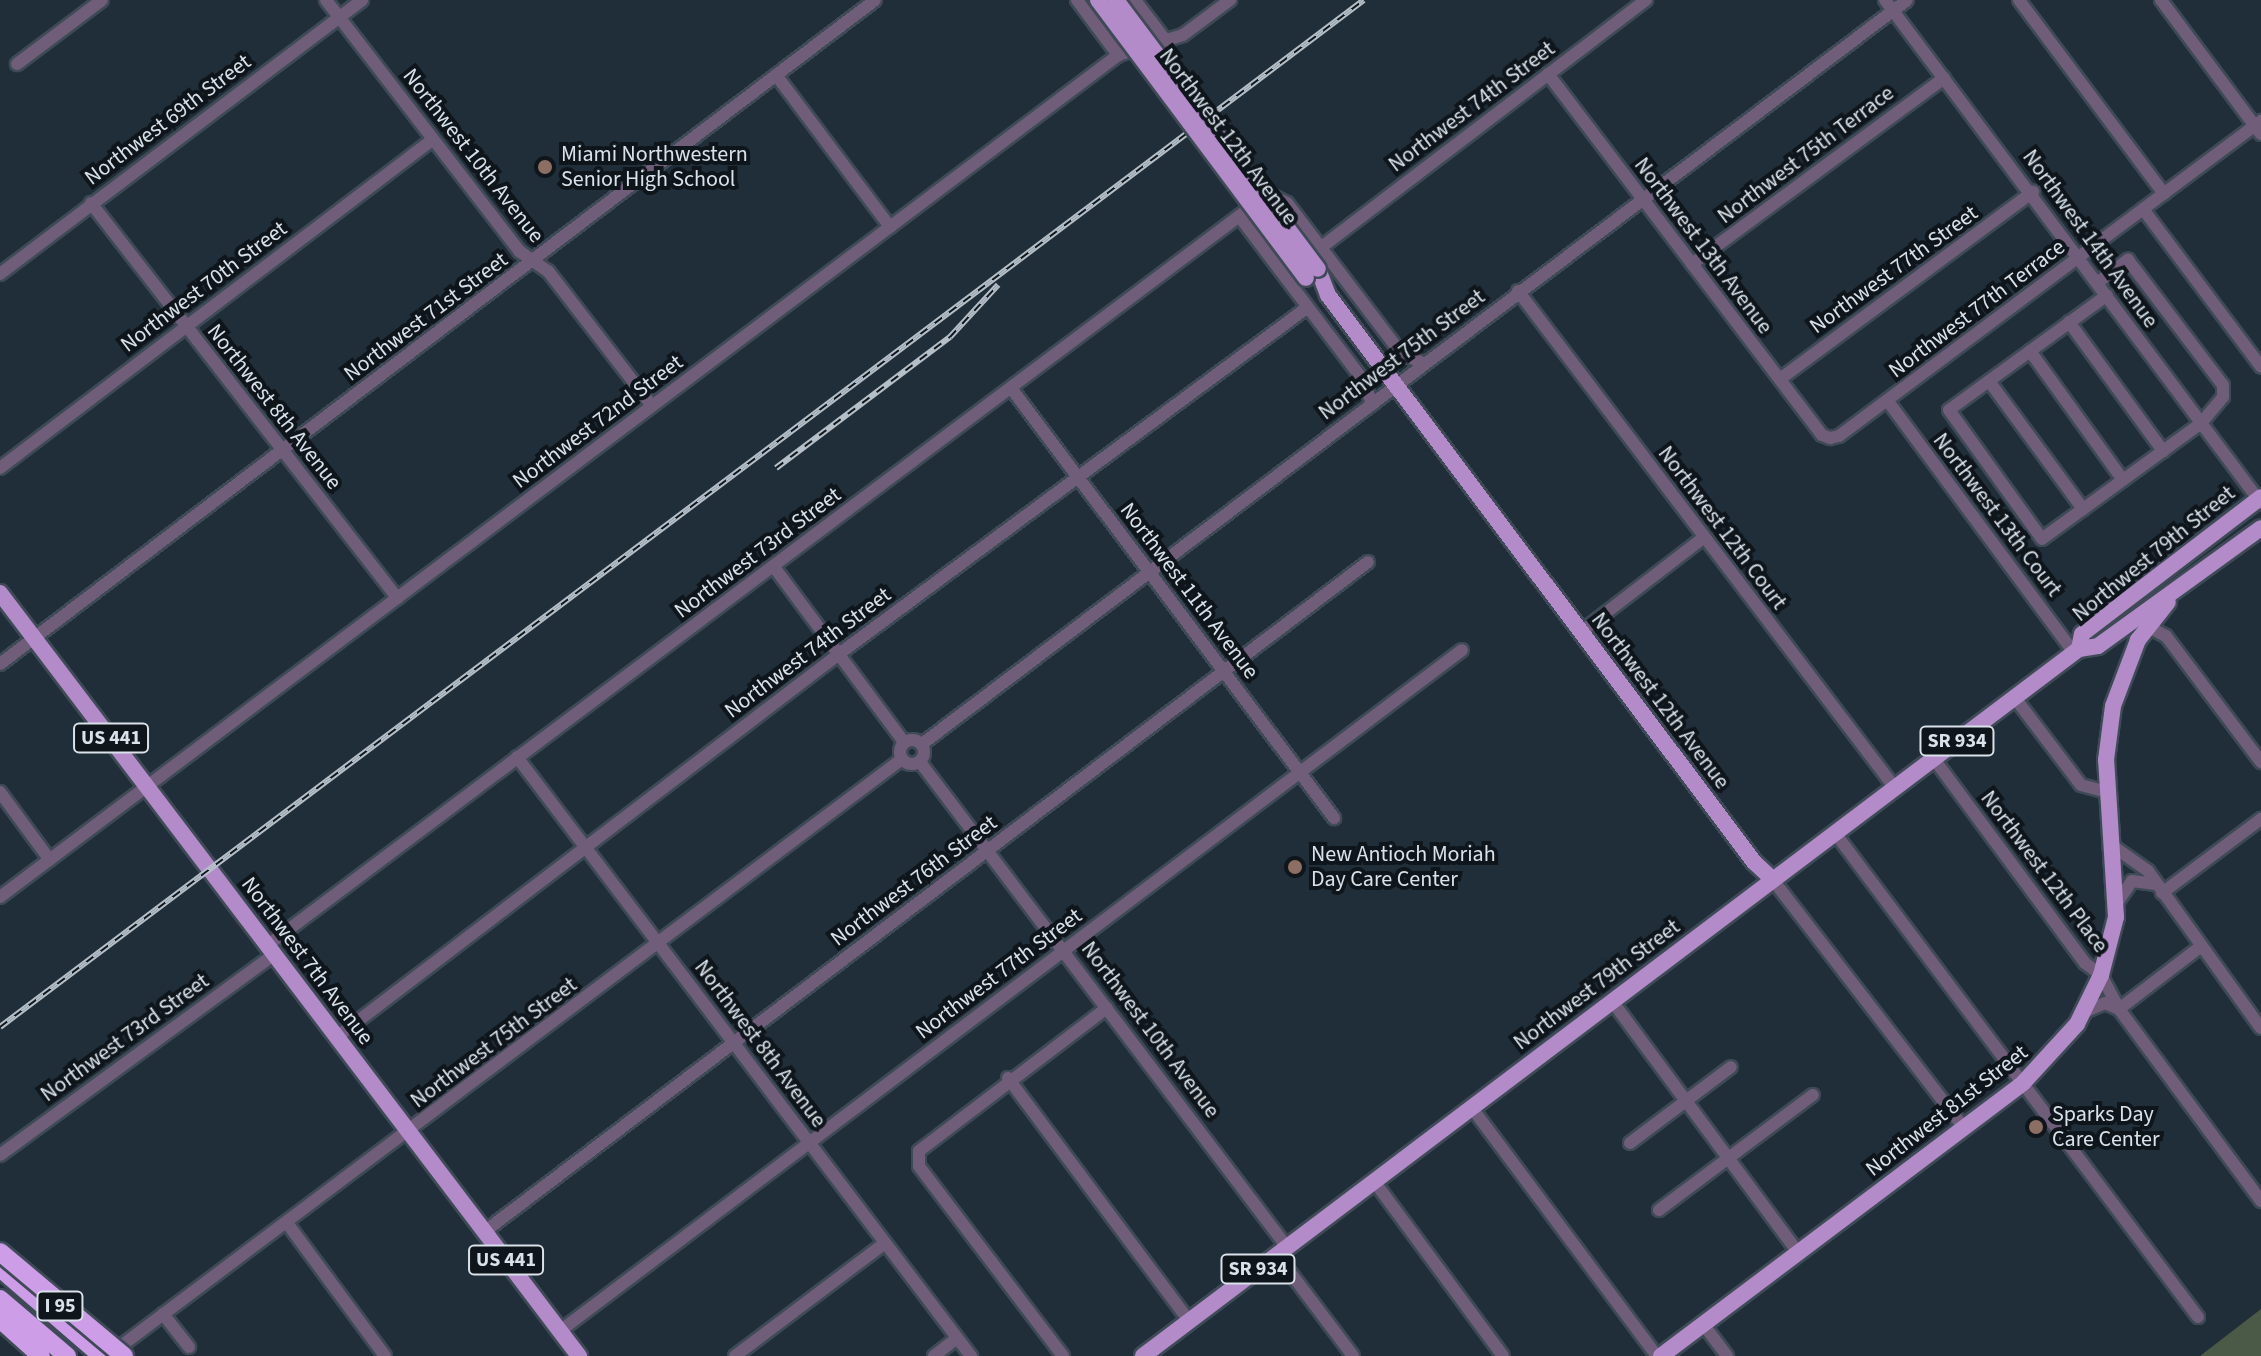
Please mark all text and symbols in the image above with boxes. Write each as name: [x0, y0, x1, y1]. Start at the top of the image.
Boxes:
street label: Northwest 74th Street: [1384, 36, 1560, 178]
street label: Northwest 12th Avenue: [1153, 44, 1303, 230]
street label: Northwest 69th Street: [80, 49, 256, 191]
street label: Northwest 10th Avenue: [397, 64, 549, 248]
street label: Northwest 75th Terrace: [1713, 80, 1899, 230]
place label: Miami Northwestern Senior High School: [561, 141, 748, 192]
street label: Northwest 14th Avenue: [2016, 145, 2164, 333]
street label: Northwest 13th Avenue: [1628, 153, 1778, 339]
marker: Miami Northwestern Senior High School: [536, 158, 554, 176]
street label: Northwest 77th Street: [1805, 200, 1983, 340]
street label: Northwest 70th Street: [116, 216, 292, 358]
street label: Northwest 77th Terrace: [1884, 234, 2070, 384]
street label: Northwest 71st Street: [339, 247, 513, 387]
street label: Northwest 75th Street: [1314, 284, 1490, 426]
street label: Northwest 8th Avenue: [201, 319, 347, 495]
street label: Northwest 72nd Street: [508, 349, 688, 495]
street label: Northwest 13th Court: [1927, 428, 2067, 602]
street label: Northwest 12th Court: [1652, 441, 1792, 615]
street label: Northwest 79th Street: [2067, 480, 2241, 628]
street label: Northwest 73rd Street: [670, 482, 846, 624]
street label: Northwest 11th Avenue: [1114, 498, 1264, 684]
street label: Northwest 74th Street: [720, 582, 896, 724]
street label: Northwest 12th Avenue: [1585, 608, 1735, 794]
road number: US 441: [73, 722, 149, 754]
road number: SR 934: [1919, 725, 1995, 757]
street label: Northwest 12th Place: [1975, 786, 2113, 958]
street label: Northwest 76th Street: [826, 810, 1002, 952]
place label: New Antioch Moriah Day Care Center: [1311, 841, 1496, 892]
marker: New Antioch Moriah Day Care Center: [1286, 858, 1304, 876]
street label: Northwest 7th Avenue: [235, 872, 379, 1050]
street label: Northwest 77th Street: [911, 903, 1087, 1045]
street label: Northwest 79th Street: [1509, 914, 1685, 1056]
street label: Northwest 10th Avenue: [1075, 937, 1225, 1123]
street label: Northwest 8th Avenue: [688, 955, 832, 1133]
street label: Northwest 73rd Street: [36, 968, 214, 1108]
street label: Northwest 75th Street: [406, 972, 582, 1114]
street label: Northwest 81st Street: [1861, 1040, 2033, 1182]
place label: Sparks Day Care Center: [2052, 1101, 2160, 1152]
marker: Sparks Day Care Center: [2027, 1118, 2045, 1136]
road number: US 441: [468, 1244, 544, 1276]
road number: SR 934: [1220, 1253, 1296, 1285]
road number: I 95: [36, 1290, 84, 1322]

